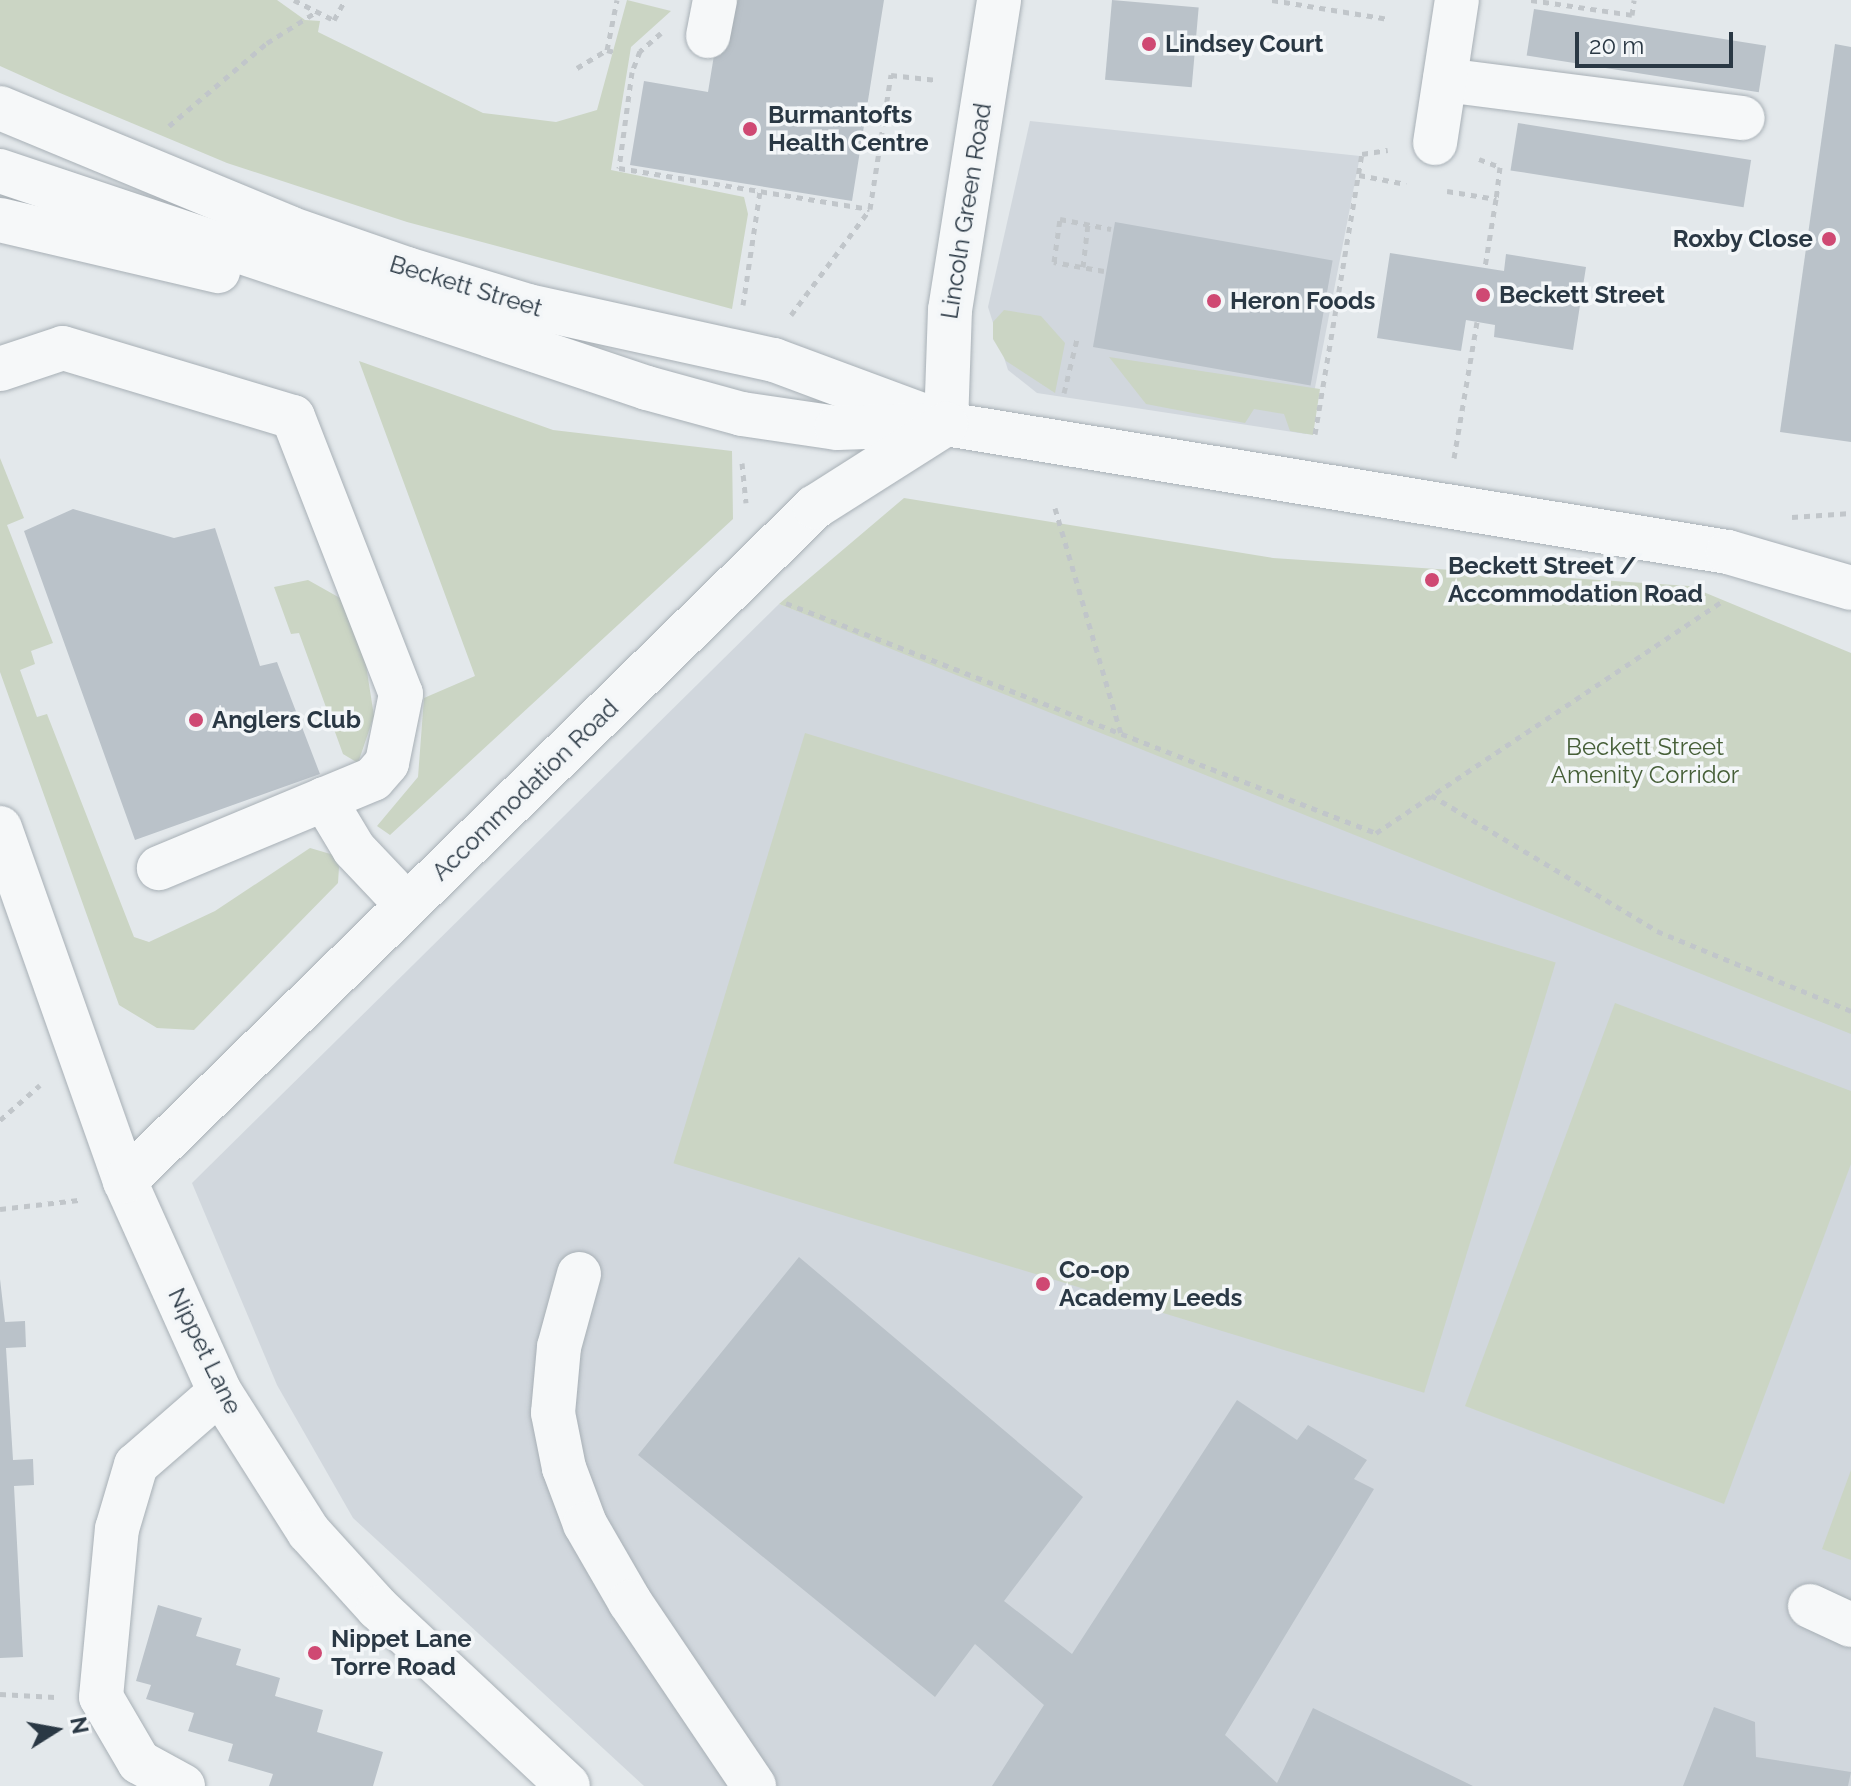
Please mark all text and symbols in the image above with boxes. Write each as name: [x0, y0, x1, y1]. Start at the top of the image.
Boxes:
scale bar: [1579, 16, 1737, 66]
place label: Lindsey Court: [1165, 30, 1324, 58]
text: 20 m: [1589, 31, 1644, 60]
marker: Lindsey Court: [1140, 35, 1158, 53]
place label: Burmantofts Health Centre: [768, 101, 929, 157]
street label: Lincoln Green Road: [935, 101, 997, 321]
marker: Burmantofts Health Centre: [739, 118, 761, 140]
place label: Roxby Close: [1672, 225, 1813, 253]
marker: Roxby Close: [1820, 230, 1838, 248]
street label: Beckett Street: [386, 249, 546, 323]
place label: Beckett Street: [1499, 281, 1665, 309]
marker: Beckett Street: [1474, 286, 1492, 304]
place label: Heron Foods: [1230, 287, 1375, 315]
marker: Heron Foods: [1205, 292, 1223, 310]
place label: Beckett Street / Accommodation Road: [1448, 552, 1703, 608]
marker: Beckett Street / Accommodation Road: [1423, 571, 1441, 589]
street label: Accommodation Road: [426, 694, 624, 886]
place label: Anglers Club: [212, 706, 361, 734]
marker: Anglers Club: [187, 711, 205, 729]
park label: Beckett Street Amenity Corridor: [1550, 733, 1740, 789]
place label: Co-op Academy Leeds: [1059, 1256, 1243, 1312]
marker: Co-op Academy Leeds: [1034, 1275, 1052, 1293]
street label: Nippet Lane: [162, 1283, 248, 1419]
place label: Nippet Lane Torre Road: [331, 1625, 472, 1681]
marker: Nippet Lane Torre Road: [306, 1644, 324, 1662]
north arrow: [16, 1690, 96, 1770]
text: N: [65, 1715, 94, 1736]

